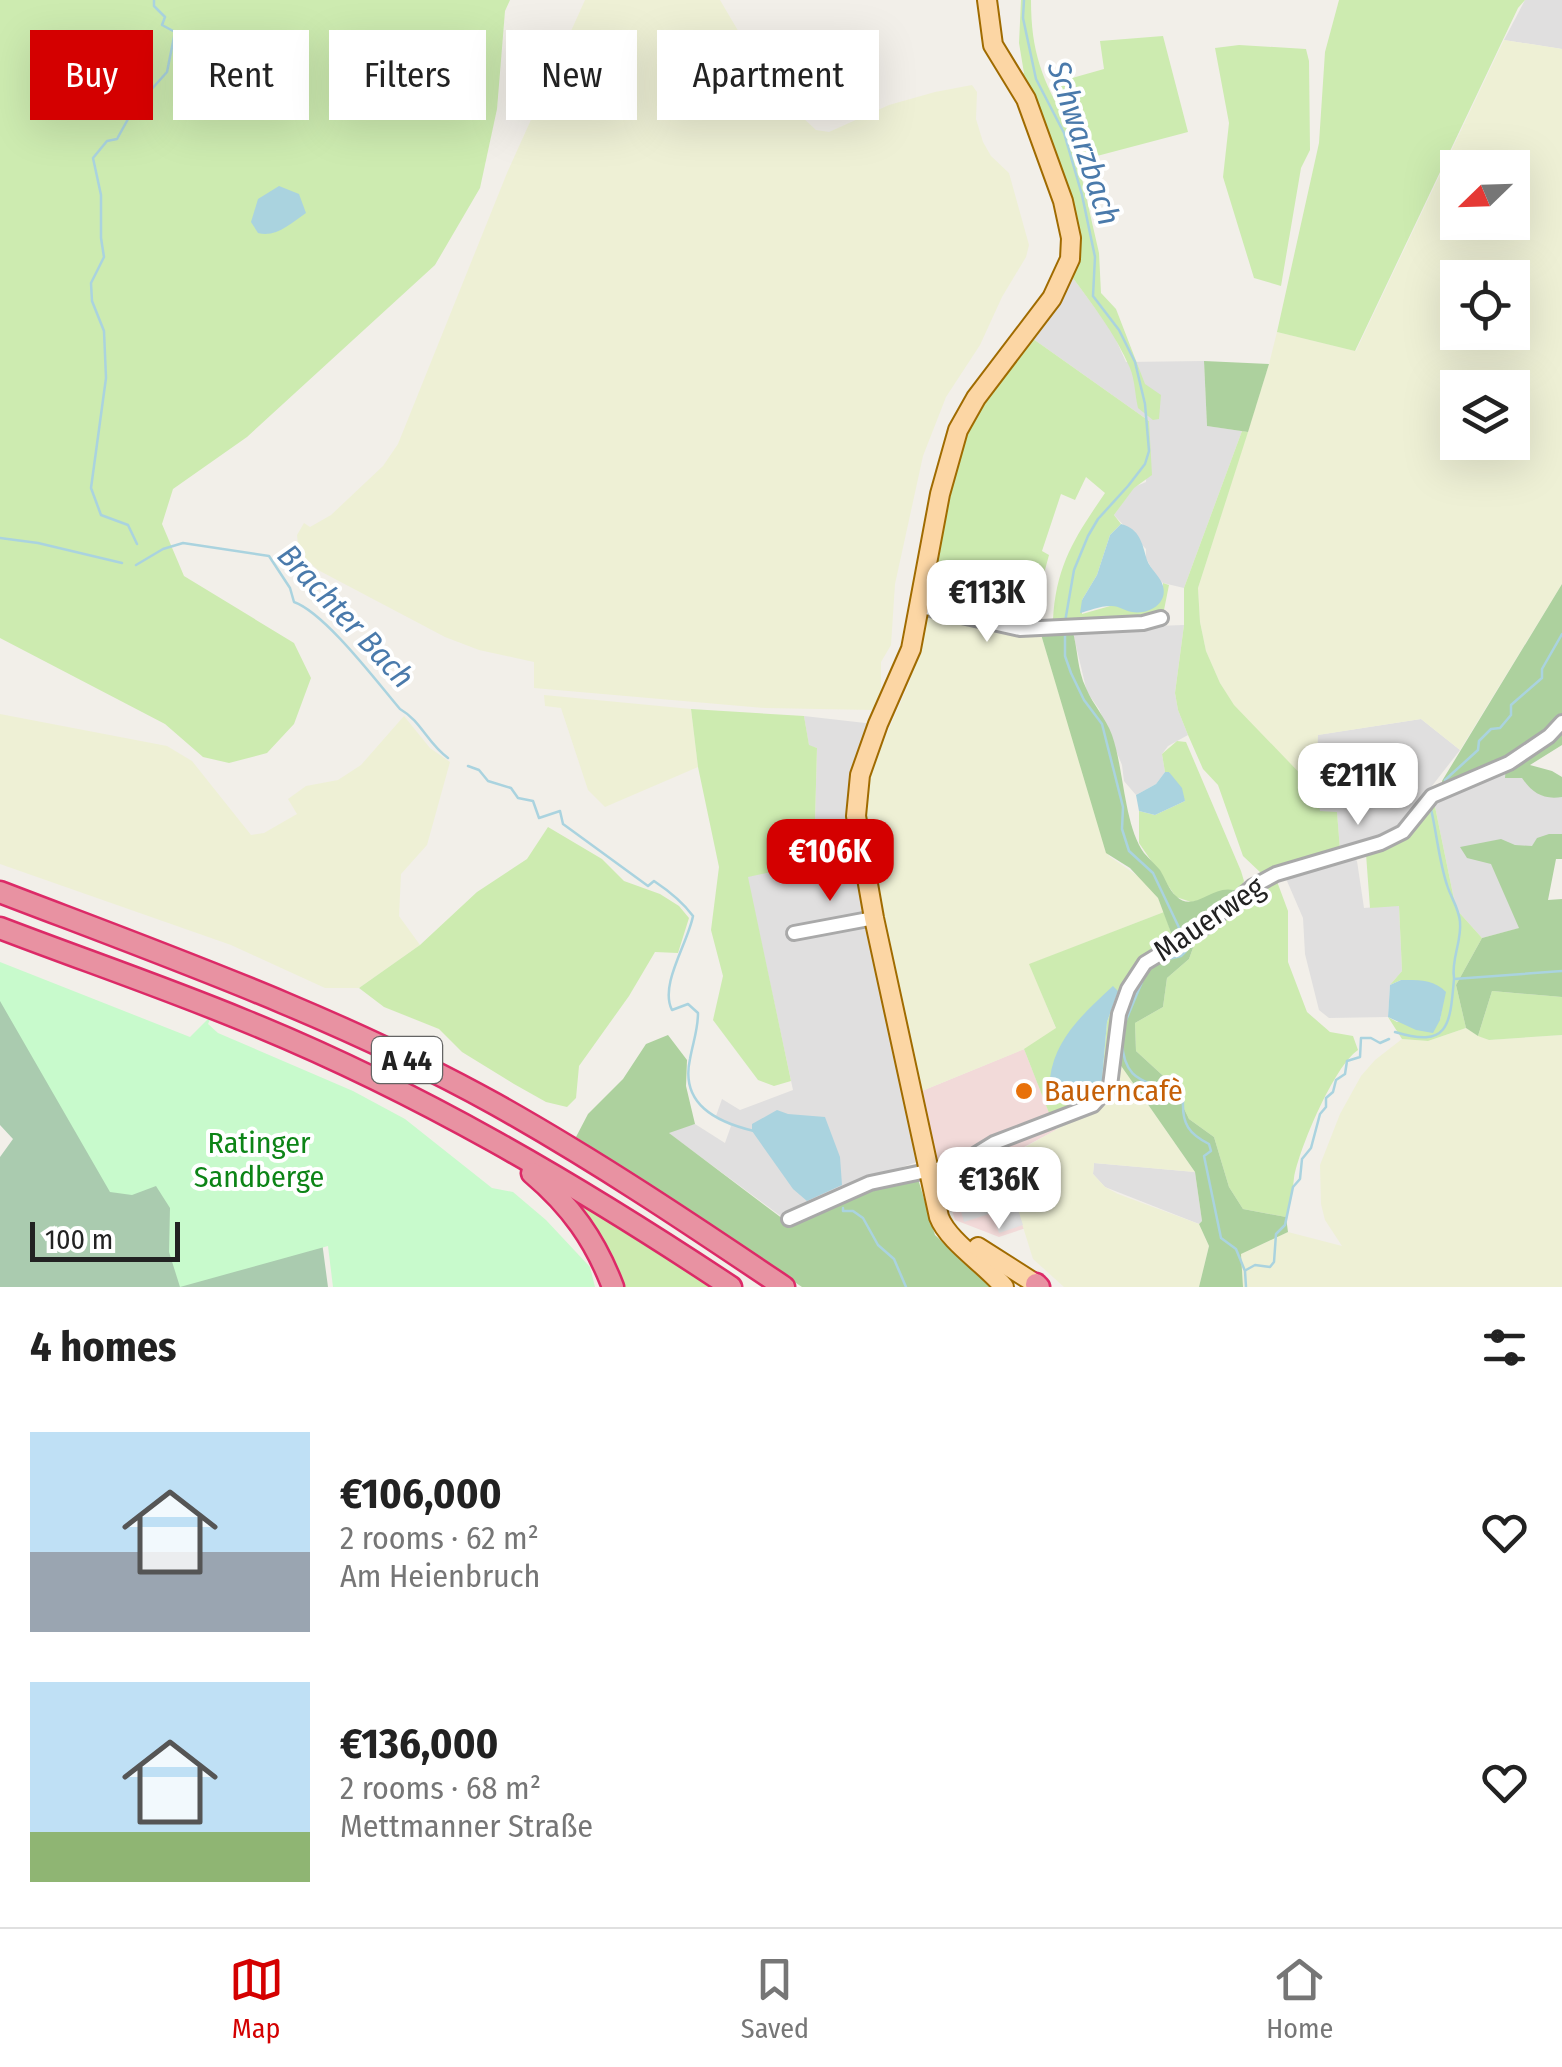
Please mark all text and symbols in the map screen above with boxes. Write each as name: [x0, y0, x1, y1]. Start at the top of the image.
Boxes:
chip: Buy: [30, 30, 153, 120]
chip: Rent: [173, 30, 309, 120]
chip: Filters: [329, 30, 486, 120]
chip: New: [506, 30, 637, 120]
chip: Apartment: [657, 30, 879, 120]
water label: Schwarzbach: [1039, 55, 1128, 230]
north arrow: [1440, 150, 1530, 240]
map controls: [1440, 150, 1530, 460]
button: locate: [1440, 260, 1530, 350]
button: layers: [1440, 370, 1530, 460]
water label: Brachter Bach: [270, 536, 422, 696]
pin: €113K: [917, 560, 1057, 645]
text: €113K: [949, 573, 1025, 611]
pin: €211K: [1288, 743, 1428, 828]
text: €211K: [1320, 756, 1396, 794]
pin: €106K: [760, 819, 900, 904]
text: €106K: [789, 832, 871, 870]
street label: Mauerweg: [1147, 868, 1272, 969]
road number: A 44: [372, 1037, 442, 1083]
place label: Bauerncafè: [1044, 1073, 1183, 1109]
marker: Bauerncafè: [1013, 1080, 1035, 1102]
park label: Ratinger Sandberge: [194, 1125, 324, 1195]
pin: €136K: [929, 1147, 1069, 1232]
text: €136K: [959, 1160, 1039, 1198]
scale bar: [30, 1217, 180, 1262]
text: 100 m: [45, 1223, 113, 1256]
icon: filters: [1477, 1320, 1532, 1375]
text: 4 homes: [30, 1322, 177, 1372]
text: €106,000: [340, 1469, 502, 1519]
icon: home: [110, 1472, 230, 1592]
icon: heart: [1477, 1505, 1532, 1560]
text: 2 rooms · 62 m²: [340, 1519, 539, 1557]
text: Am Heienbruch: [340, 1557, 540, 1595]
text: €136,000: [340, 1719, 499, 1769]
icon: home: [110, 1722, 230, 1842]
icon: heart: [1477, 1755, 1532, 1810]
text: 2 rooms · 68 m²: [340, 1769, 541, 1807]
text: Mettmanner Straße: [340, 1807, 593, 1845]
tab: Map: [229, 1952, 284, 2045]
tab: Saved: [741, 1952, 809, 2045]
tab: Home: [1266, 1952, 1333, 2045]

